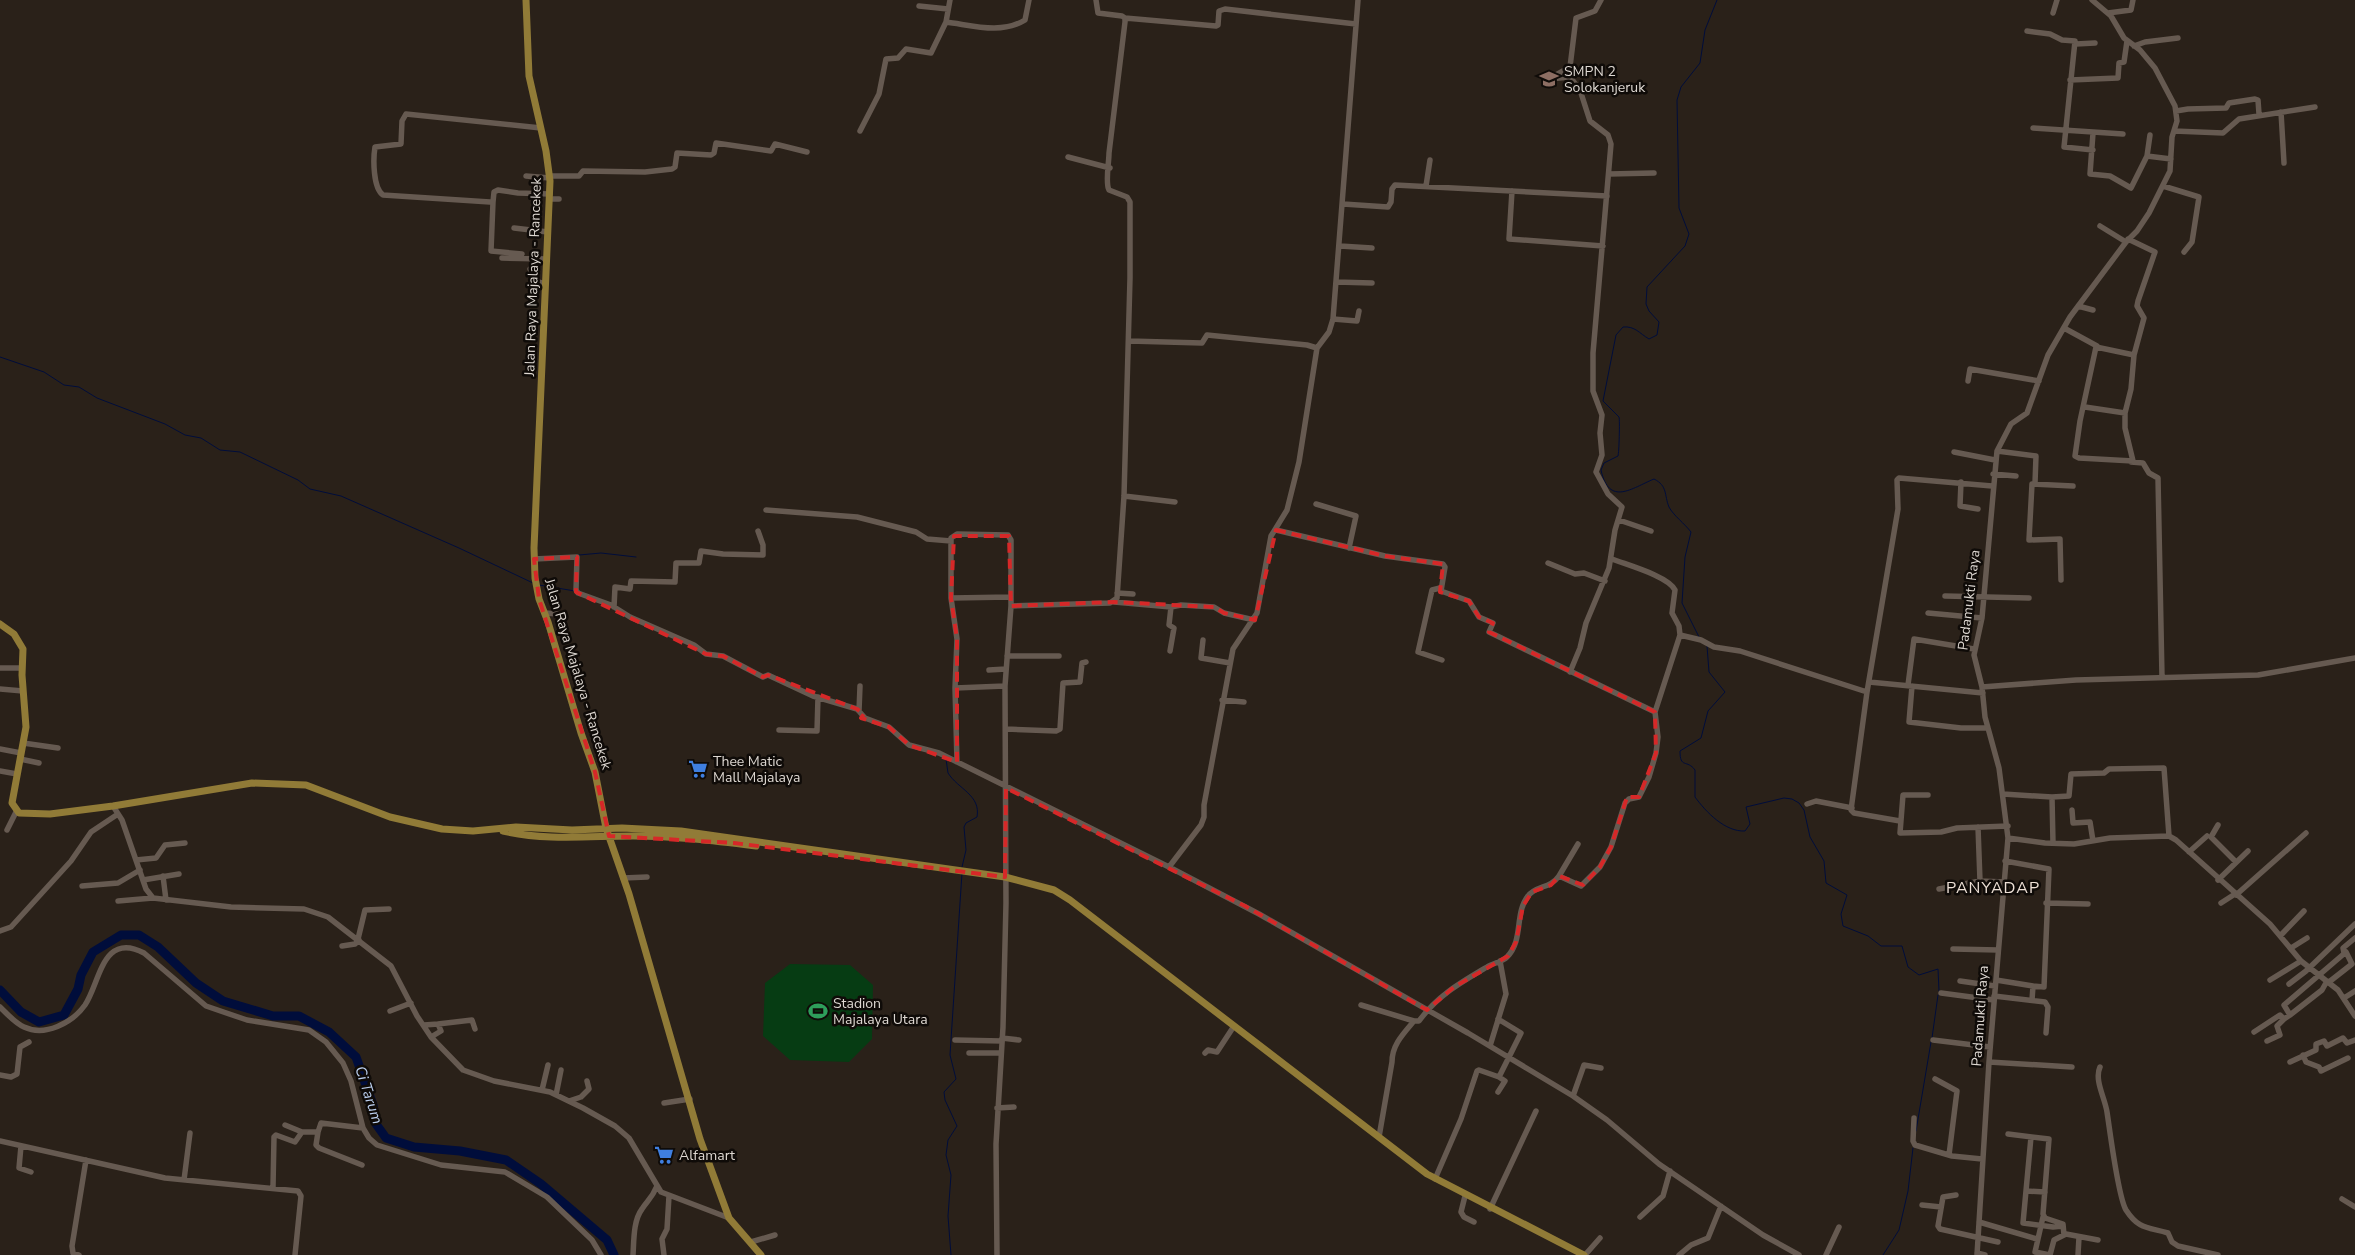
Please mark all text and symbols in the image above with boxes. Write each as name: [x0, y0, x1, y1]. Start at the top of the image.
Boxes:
place label: SMPN 2 Solokanjeruk: [1564, 62, 1646, 97]
school or university icon: SMPN 2 Solokanjeruk: [1538, 68, 1560, 90]
street label: Jalan Raya Majalaya - Rancekek: [520, 176, 546, 378]
street label: Padamukti Raya: [1953, 549, 1985, 651]
street label: Jalan Raya Majalaya - Rancekek: [540, 575, 616, 773]
place label: Thee Matic Mall Majalaya: [713, 752, 800, 787]
supermarket icon: Thee Matic Mall Majalaya: [687, 758, 709, 780]
district label: PANYADAP: [1946, 877, 2040, 899]
street label: Padamukti Raya: [1967, 965, 1993, 1067]
place label: Stadion Majalaya Utara: [833, 994, 928, 1029]
sports icon: Stadion Majalaya Utara: [807, 1000, 829, 1022]
water label: Ci Tarum: [350, 1063, 388, 1127]
supermarket icon: Alfamart: [653, 1144, 675, 1166]
place label: Alfamart: [679, 1146, 735, 1165]

